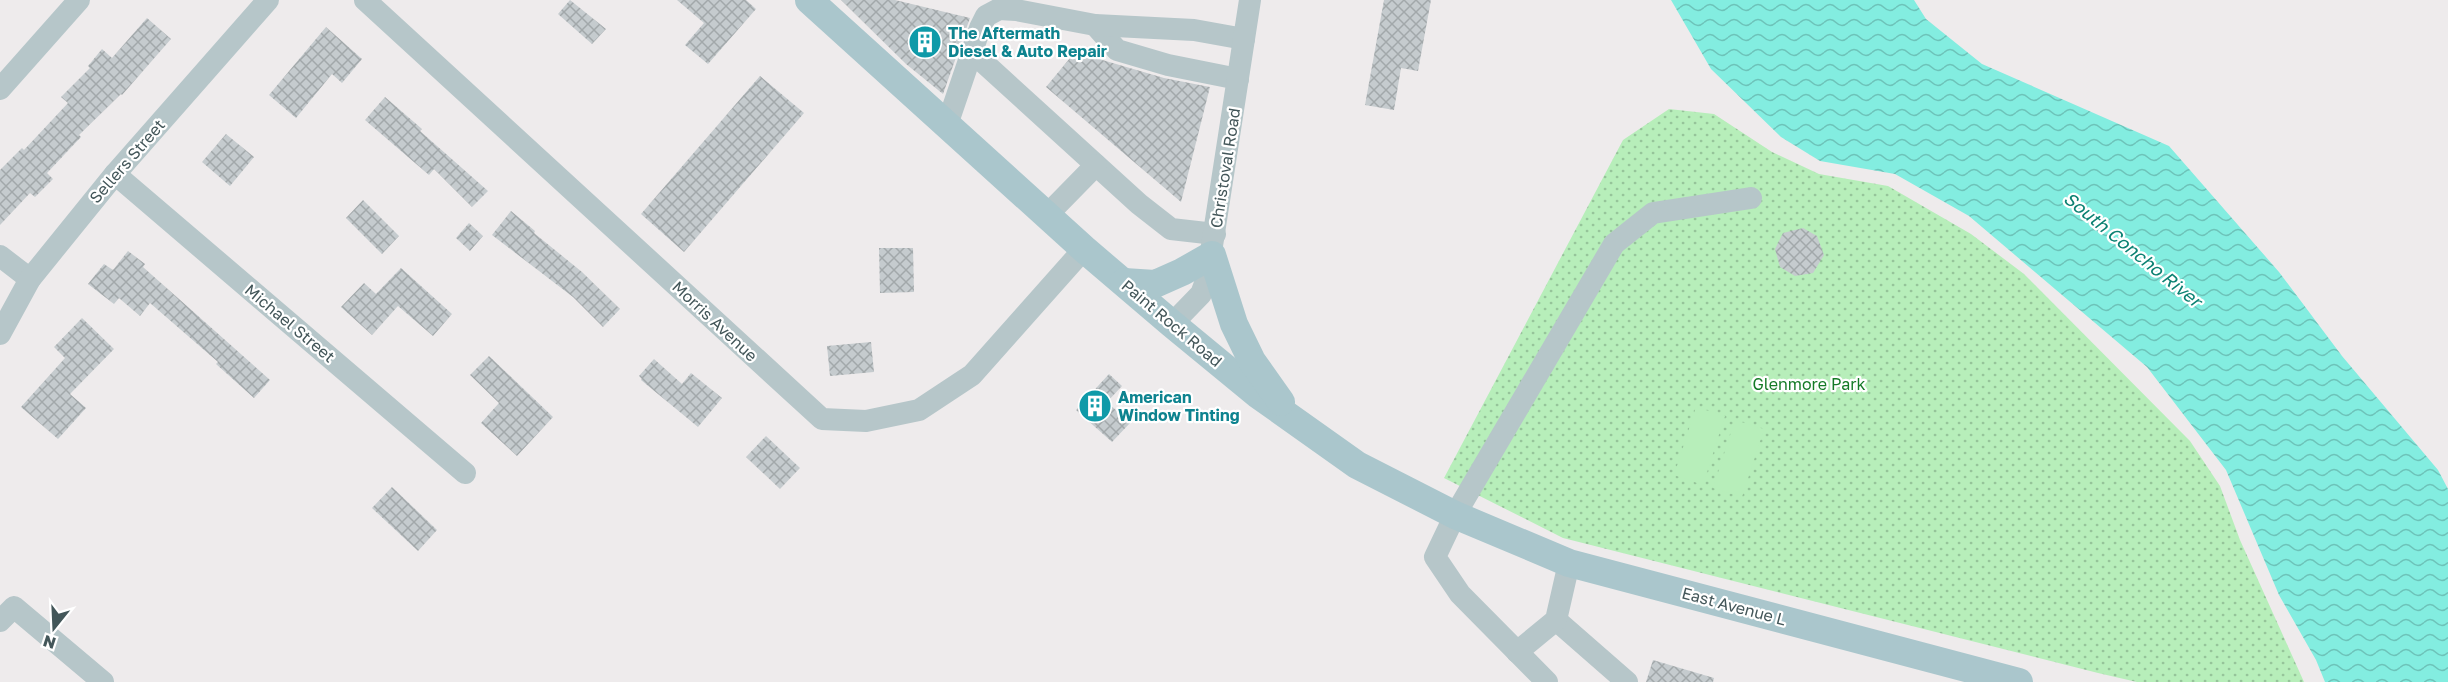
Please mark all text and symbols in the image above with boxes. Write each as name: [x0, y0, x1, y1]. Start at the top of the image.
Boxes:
place label: The Aftermath Diesel & Auto Repair: [948, 23, 1107, 61]
building icon: The Aftermath Diesel & Auto Repair: [907, 24, 943, 60]
street label: Christoval Road: [1206, 107, 1244, 229]
street label: Sellers Street: [85, 115, 169, 207]
water label: South Concho River: [2060, 187, 2208, 313]
street label: Paint Rock Road: [1118, 275, 1226, 371]
street label: Morris Avenue: [668, 276, 762, 366]
street label: Michael Street: [241, 280, 339, 366]
park label: Glenmore Park: [1752, 374, 1866, 394]
place label: American Window Tinting: [1118, 387, 1240, 425]
building icon: American Window Tinting: [1077, 388, 1113, 424]
street label: East Avenue L: [1680, 582, 1788, 630]
north arrow: [24, 598, 84, 658]
text: N: [40, 631, 58, 654]

